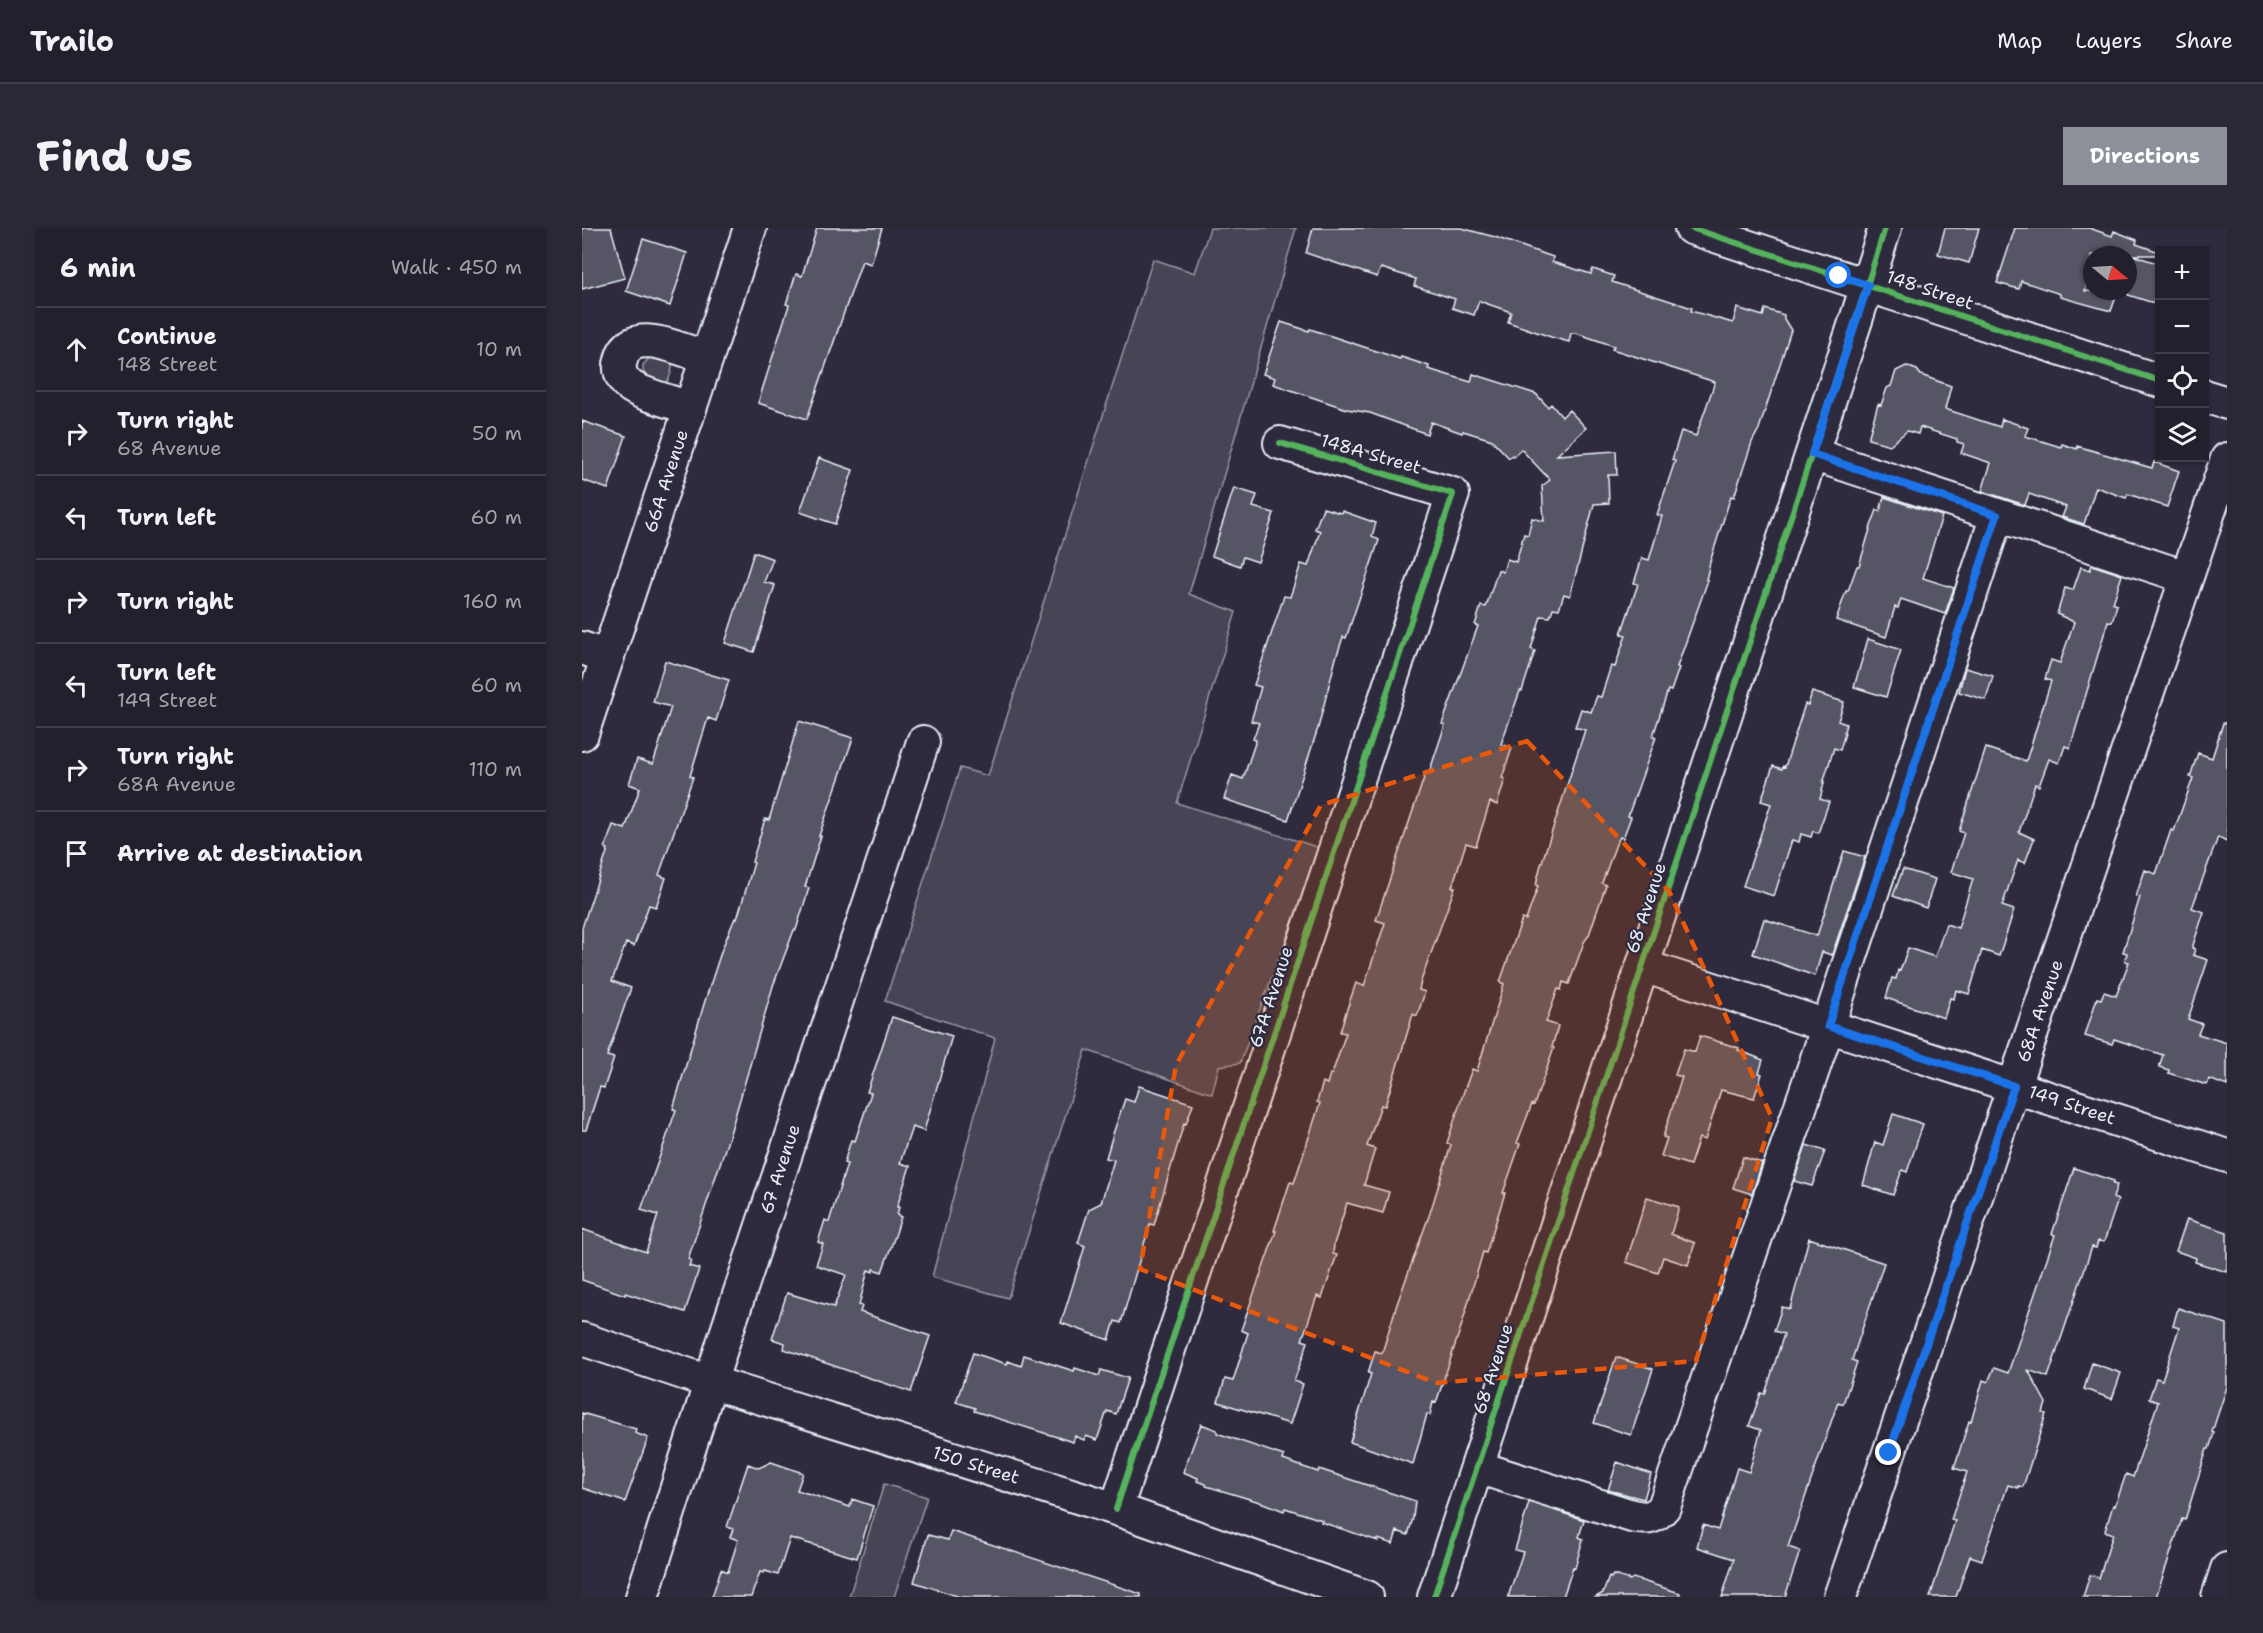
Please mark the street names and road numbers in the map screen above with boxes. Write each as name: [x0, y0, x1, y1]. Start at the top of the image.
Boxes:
street label: 148 Street: [1883, 265, 1977, 315]
street label: 66A Avenue: [638, 426, 694, 536]
street label: 148A Street: [1318, 428, 1424, 480]
street label: 68 Avenue: [1620, 860, 1672, 956]
street label: 67A Avenue: [1243, 943, 1299, 1051]
street label: 68A Avenue: [2011, 956, 2069, 1066]
street label: 149 Street: [2025, 1080, 2119, 1130]
street label: 67 Avenue: [754, 1121, 806, 1217]
street label: 68 Avenue: [1467, 1321, 1519, 1417]
street label: 150 Street: [930, 1440, 1023, 1490]

